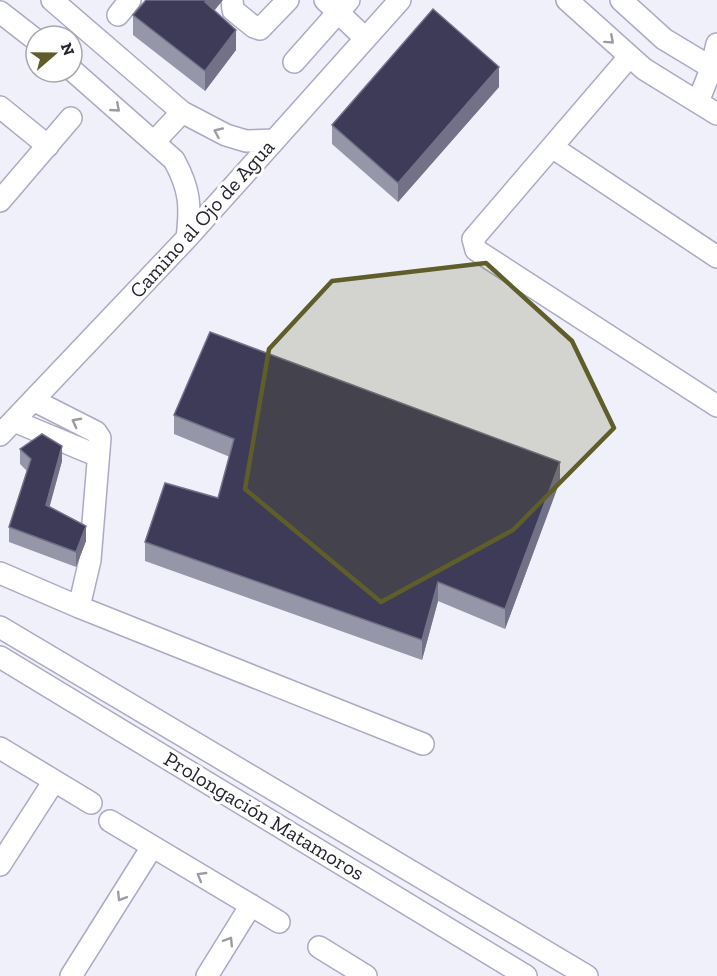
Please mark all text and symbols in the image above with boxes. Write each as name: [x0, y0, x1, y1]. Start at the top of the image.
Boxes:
north arrow: [24, 24, 84, 84]
one-way arrow: [603, 33, 614, 44]
text: N: [57, 40, 79, 58]
one-way arrow: [109, 101, 120, 112]
one-way arrow: [213, 127, 224, 139]
street label: Camino al Ojo de Agua: [124, 134, 280, 304]
one-way arrow: [72, 418, 82, 429]
street label: Prolongación Matamoros: [160, 746, 369, 885]
one-way arrow: [197, 872, 207, 884]
one-way arrow: [116, 891, 128, 901]
one-way arrow: [221, 936, 232, 947]

